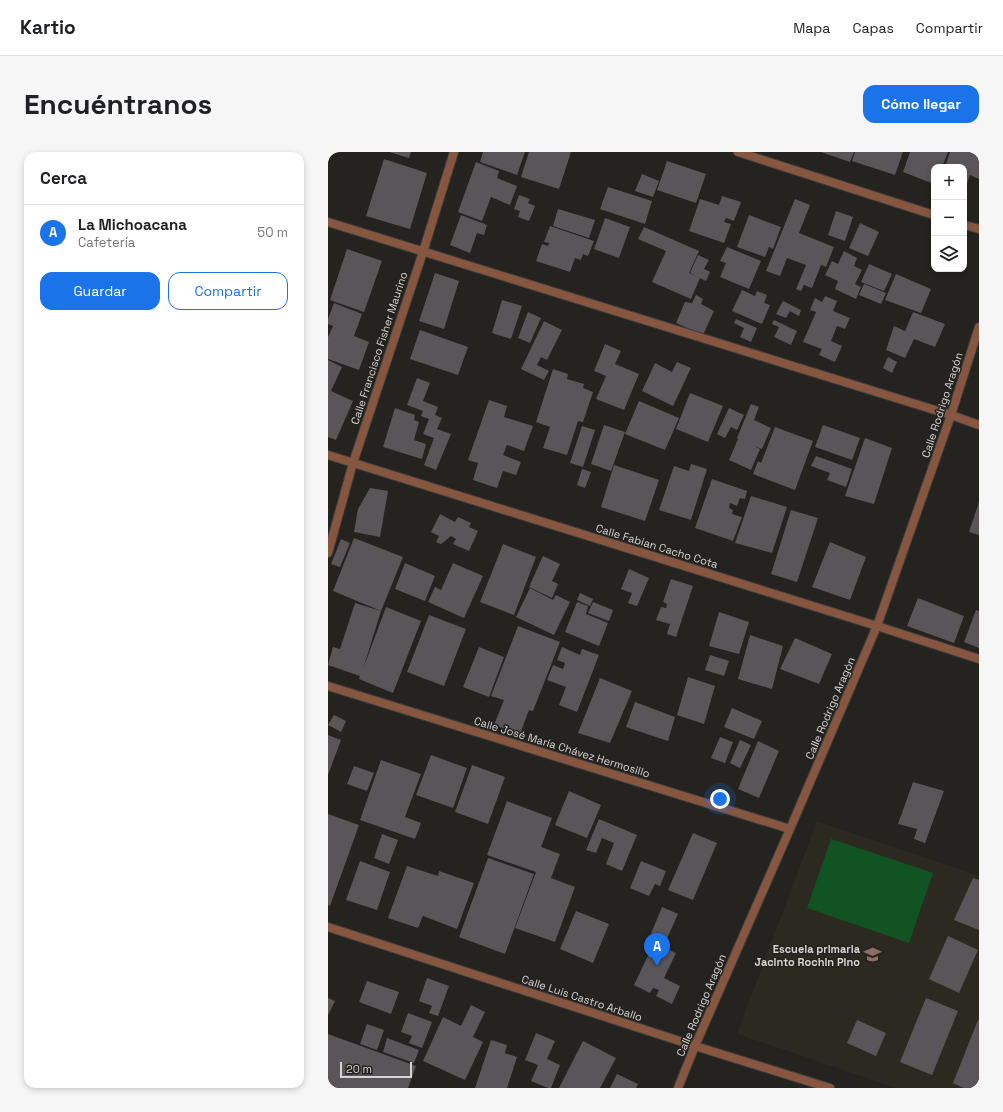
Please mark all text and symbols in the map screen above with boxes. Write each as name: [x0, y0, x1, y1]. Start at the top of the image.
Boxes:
text: Kartio: [20, 15, 76, 40]
text: Mapa: [793, 19, 830, 37]
text: Capas: [852, 19, 894, 37]
text: Compartir: [916, 19, 983, 37]
button: Cómo llegar: [863, 85, 979, 123]
text: Encuéntranos: [24, 86, 212, 122]
map controls: [931, 164, 967, 272]
button: +: [931, 164, 967, 200]
text: Cerca: [40, 167, 87, 189]
button: −: [931, 200, 967, 236]
text: La Michoacana: [78, 215, 187, 234]
text: A: [49, 224, 57, 241]
text: 50 m: [257, 224, 288, 241]
text: Cafetería: [78, 234, 135, 251]
button: layers: [931, 236, 967, 272]
street label: Calle Francisco Fisher Maurino: [348, 270, 410, 426]
button: Guardar: [40, 272, 160, 310]
button: Compartir: [168, 272, 288, 310]
street label: Calle Rodrigo Aragón: [918, 351, 966, 459]
street label: Calle Fabian Cacho Cota: [594, 521, 720, 571]
street label: Calle Rodrigo Aragón: [802, 655, 858, 761]
street label: Calle José María Chávez Hermosillo: [472, 714, 652, 781]
your location: [710, 789, 730, 809]
pin: A: [644, 933, 670, 966]
place label: Escuela primaria Jacinto Rochin Pino: [755, 942, 861, 969]
school or university icon: Escuela primaria Jacinto Rochin Pino: [863, 945, 883, 965]
street label: Calle Rodrigo Aragón: [673, 952, 729, 1058]
street label: Calle Luis Castro Arballo: [520, 972, 644, 1024]
scale bar: [340, 1060, 412, 1079]
text: 20 m: [346, 1062, 372, 1076]

